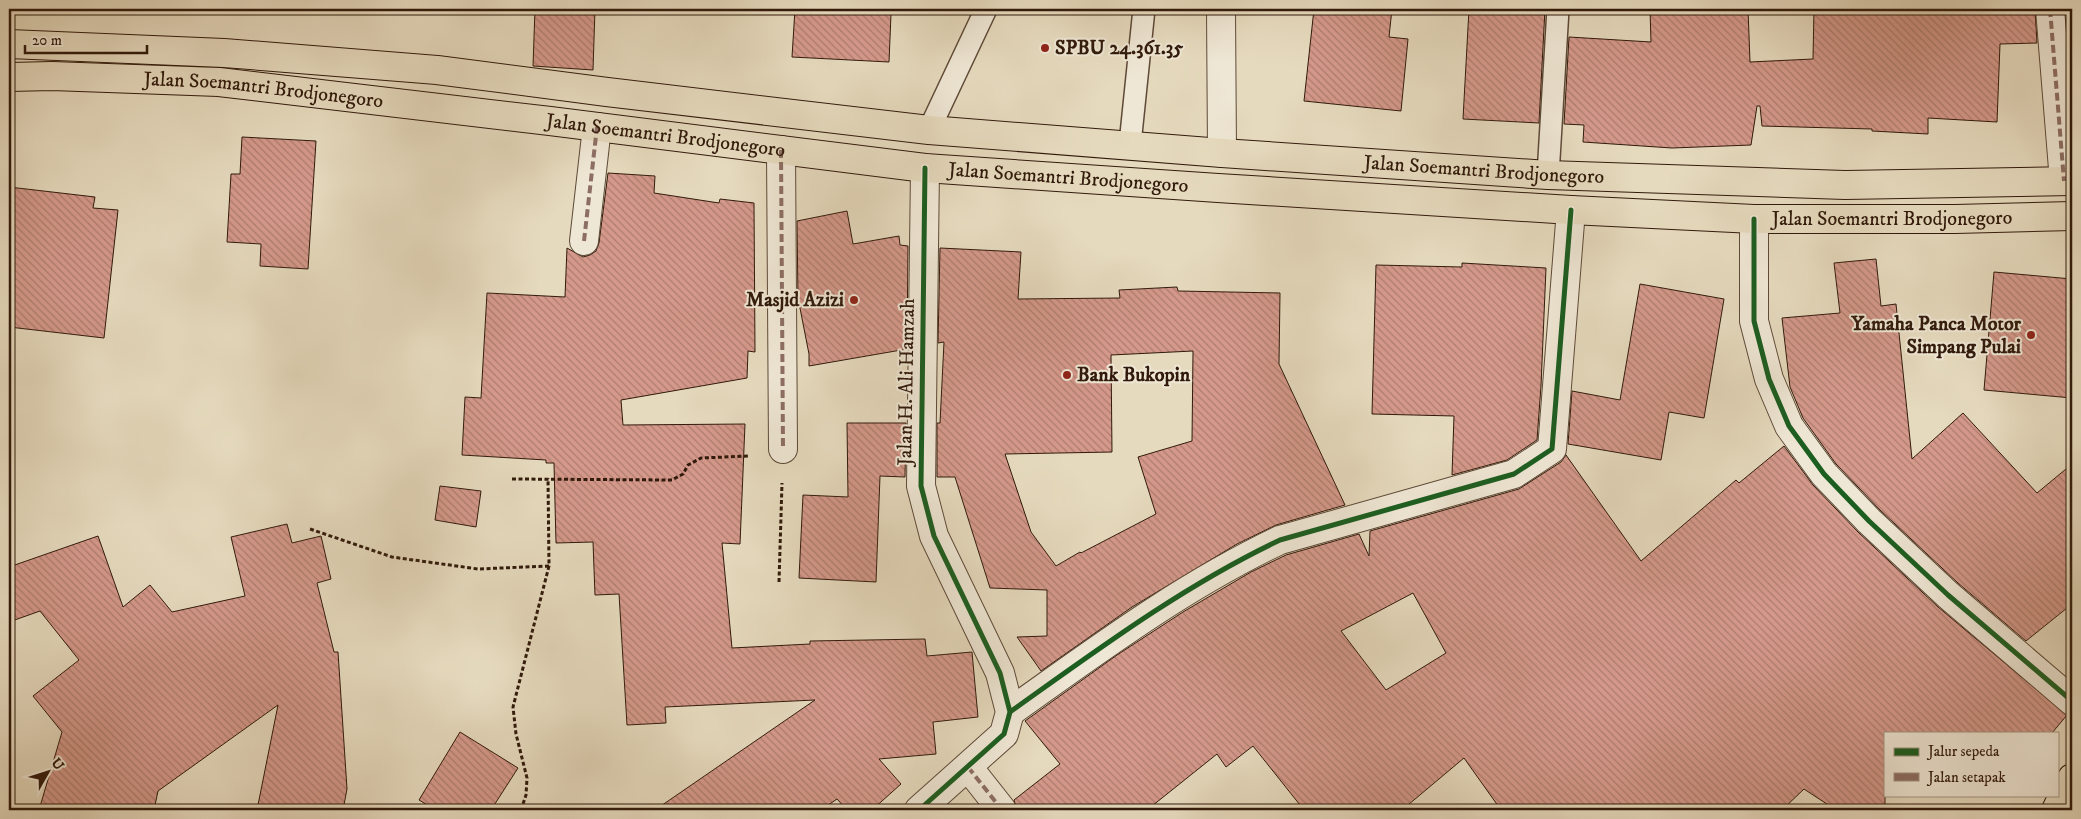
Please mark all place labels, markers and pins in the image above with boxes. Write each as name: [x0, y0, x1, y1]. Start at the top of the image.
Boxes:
place label: SPBU 24.361.35: [1055, 36, 1183, 61]
marker: SPBU 24.361.35: [1039, 42, 1051, 54]
place label: Masjid Azizi: [746, 288, 844, 313]
marker: Masjid Azizi: [848, 294, 860, 306]
place label: Yamaha Panca Motor Simpang Pulai: [1850, 312, 2022, 360]
marker: Yamaha Panca Motor Simpang Pulai: [2025, 329, 2037, 341]
place label: Bank Bukopin: [1077, 363, 1191, 388]
marker: Bank Bukopin: [1061, 369, 1073, 381]

